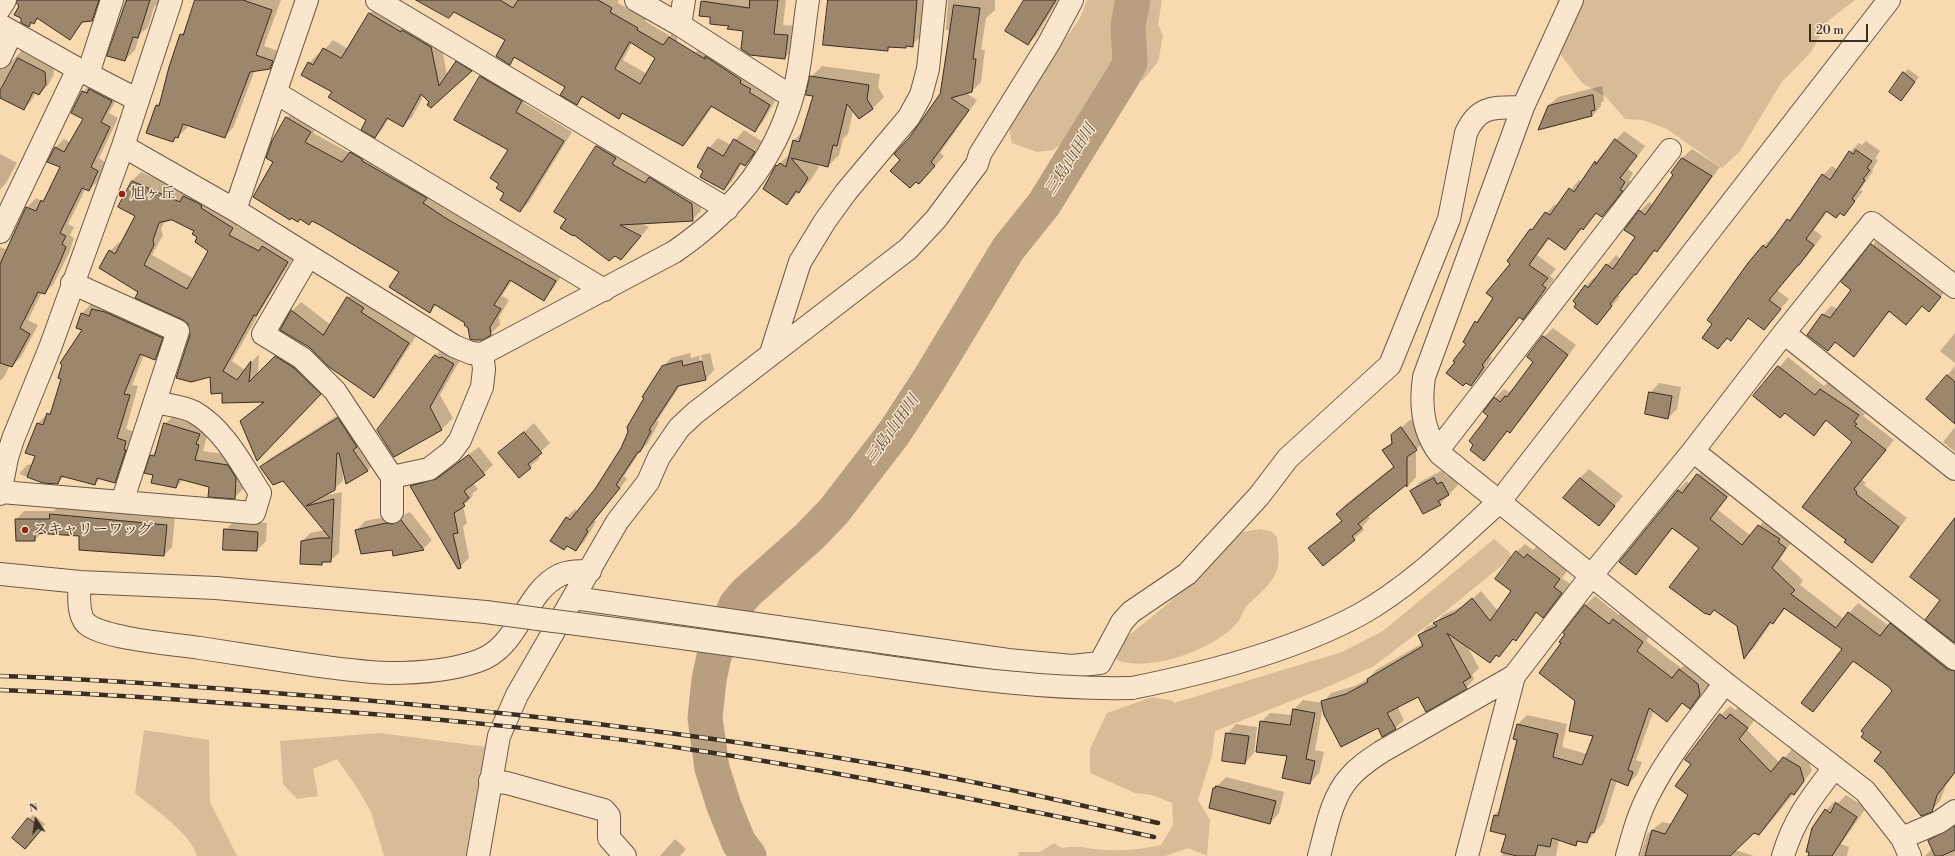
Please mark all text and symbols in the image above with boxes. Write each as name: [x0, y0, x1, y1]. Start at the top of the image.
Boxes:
scale bar: [1811, 16, 1870, 42]
text: 20 m: [1816, 23, 1844, 38]
water label: 三島山田川: [1042, 121, 1100, 199]
place label: 旭ヶ丘: [130, 185, 175, 203]
marker: 旭ヶ丘: [117, 189, 127, 199]
water label: 三島山田川: [862, 392, 924, 468]
place label: スキャリーワッグ: [33, 521, 153, 539]
marker: スキャリーワッグ: [20, 525, 30, 535]
north arrow: [16, 800, 56, 840]
text: N: [28, 801, 39, 816]

